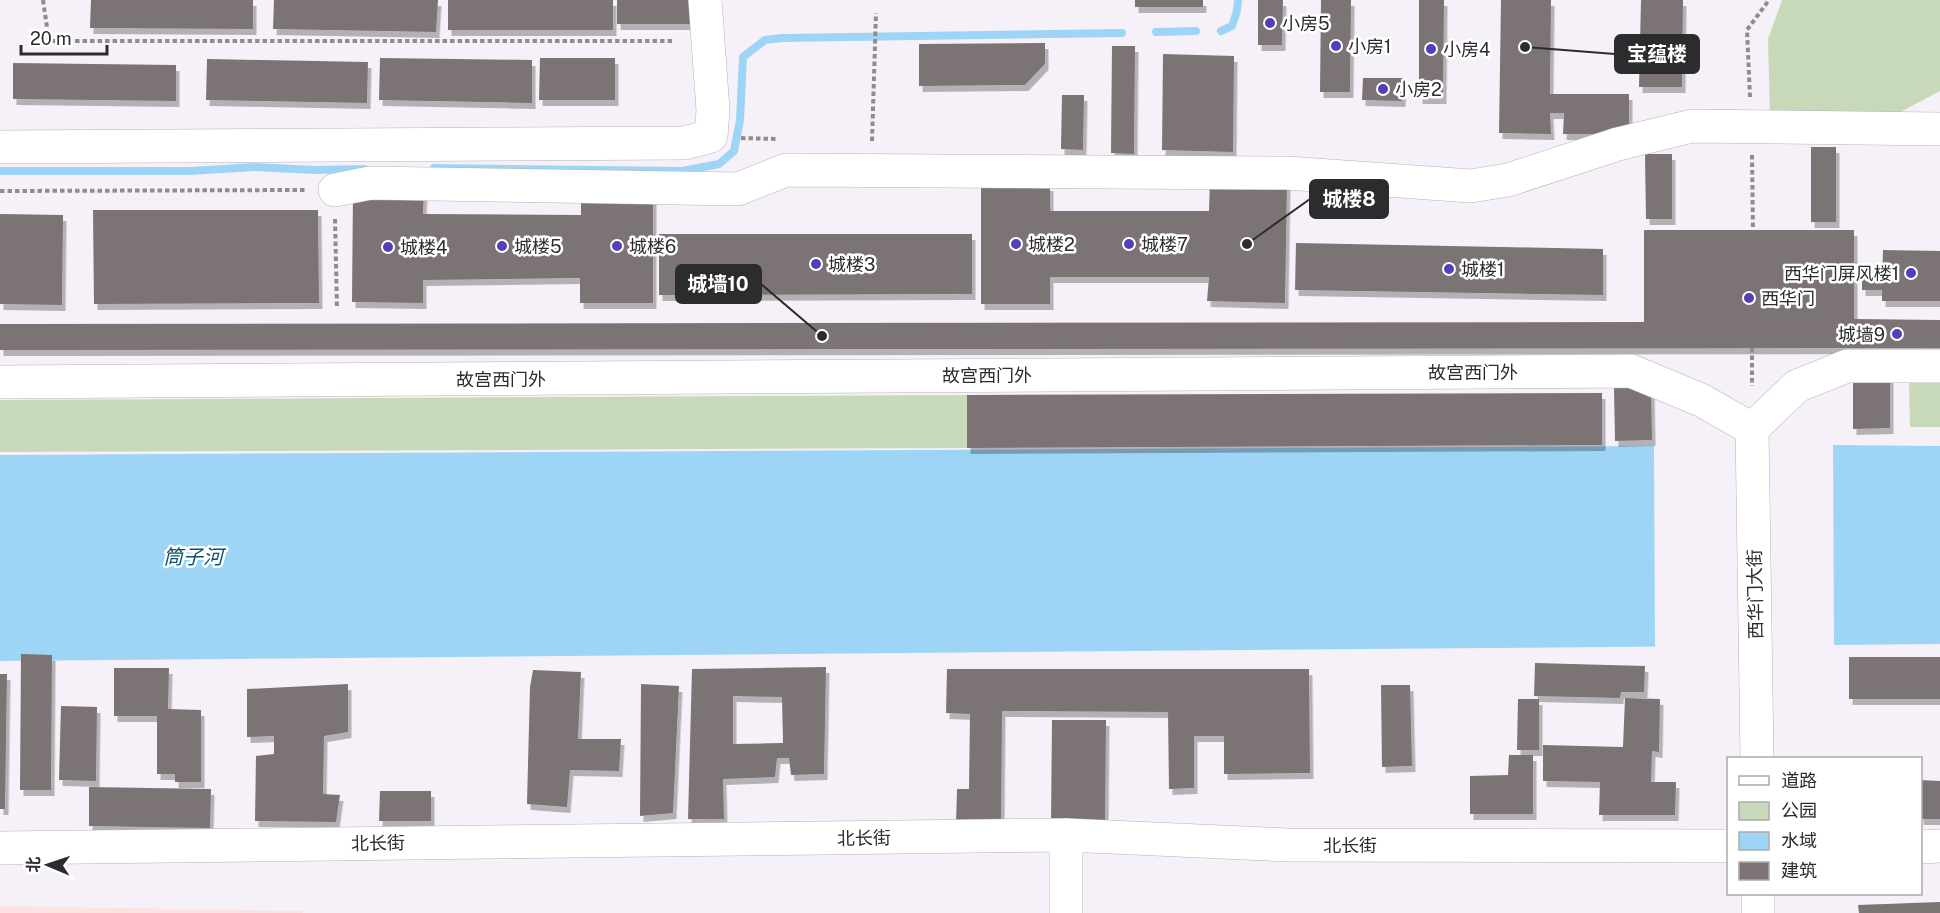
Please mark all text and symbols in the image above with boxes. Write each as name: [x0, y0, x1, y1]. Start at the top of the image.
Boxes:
place label: 小房5: [1282, 13, 1330, 34]
marker: 小房5: [1263, 16, 1277, 30]
scale bar: [21, 18, 106, 56]
text: 20 m: [30, 28, 72, 49]
callout: 宝蕴楼: [1615, 35, 1699, 73]
place label: 小房1: [1348, 36, 1391, 57]
marker: 小房1: [1329, 39, 1343, 53]
place label: 小房4: [1443, 39, 1490, 60]
marker: 小房4: [1424, 42, 1438, 56]
text: 宝蕴楼: [1627, 42, 1687, 66]
place label: 小房2: [1395, 79, 1442, 100]
marker: 小房2: [1376, 82, 1390, 96]
callout: 城楼8: [1310, 180, 1388, 218]
text: 城楼8: [1322, 187, 1376, 211]
place label: 城楼2: [1028, 234, 1075, 255]
place label: 城楼7: [1141, 234, 1188, 255]
place label: 城楼5: [514, 236, 562, 257]
place label: 城楼6: [629, 236, 676, 257]
place label: 城楼4: [400, 237, 447, 258]
marker: 城楼2: [1009, 237, 1023, 251]
marker: 城楼7: [1122, 237, 1136, 251]
marker: 城楼5: [495, 239, 509, 253]
marker: 城楼6: [610, 239, 624, 253]
marker: 城楼4: [381, 240, 395, 254]
place label: 城楼3: [828, 254, 875, 275]
marker: 城楼3: [809, 257, 823, 271]
place label: 城楼1: [1461, 259, 1504, 280]
marker: 城楼1: [1442, 262, 1456, 276]
place label: 西华门屏风楼1: [1784, 263, 1899, 284]
callout: 城墙10: [676, 265, 761, 303]
marker: 西华门屏风楼1: [1904, 266, 1918, 280]
text: 城墙10: [687, 272, 749, 296]
place label: 西华门: [1761, 288, 1815, 309]
marker: 西华门: [1742, 291, 1756, 305]
place label: 城墙9: [1838, 324, 1885, 345]
marker: 城墙9: [1890, 327, 1904, 341]
street label: 故宫西门外: [1428, 362, 1518, 383]
street label: 故宫西门外: [942, 365, 1032, 386]
street label: 故宫西门外: [456, 369, 546, 390]
water label: 筒子河: [163, 545, 227, 569]
street label: 西华门大街: [1744, 549, 1766, 639]
legend: [1727, 757, 1922, 895]
text: 道路: [1781, 770, 1817, 791]
text: 公园: [1781, 800, 1817, 821]
street label: 北长街: [837, 827, 891, 849]
text: 水域: [1781, 830, 1817, 851]
street label: 北长街: [351, 832, 405, 854]
north arrow: [18, 835, 78, 895]
street label: 北长街: [1323, 835, 1377, 856]
text: 北: [24, 856, 43, 873]
text: 建筑: [1781, 860, 1817, 881]

